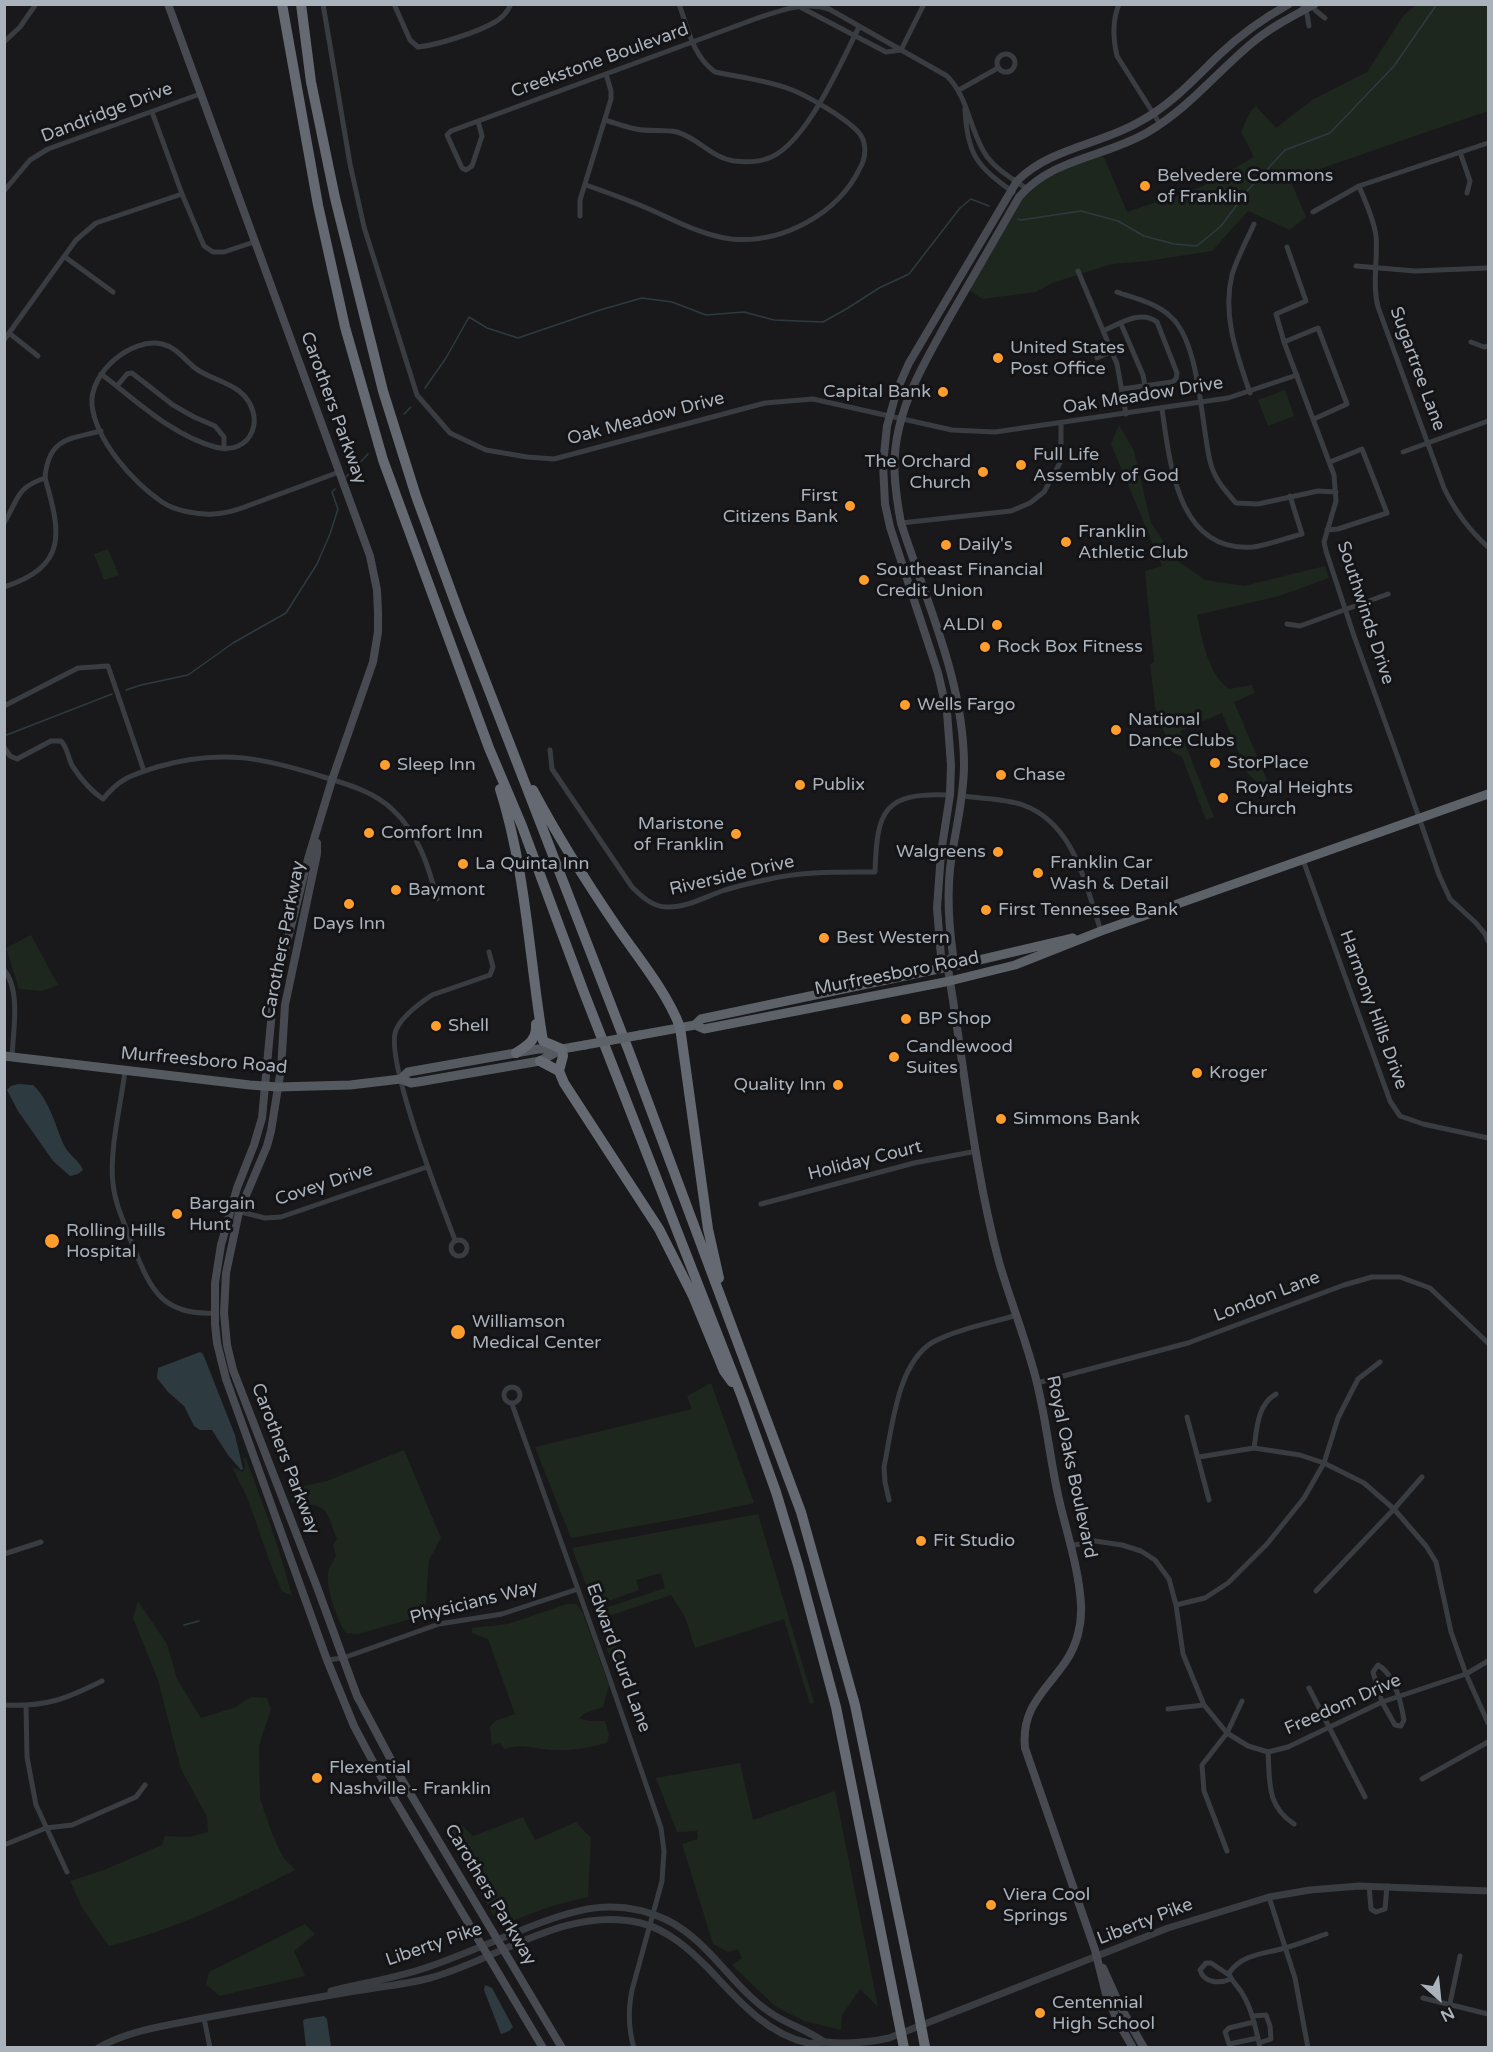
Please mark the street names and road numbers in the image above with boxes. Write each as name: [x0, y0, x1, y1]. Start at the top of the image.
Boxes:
street label: Creekstone Boulevard: [508, 19, 692, 103]
street label: Dandridge Drive: [38, 78, 176, 148]
street label: Sugartree Lane: [1385, 304, 1449, 434]
street label: Carothers Parkway: [295, 329, 371, 487]
street label: Oak Meadow Drive: [1061, 373, 1225, 419]
street label: Oak Meadow Drive: [565, 388, 727, 450]
street label: Southwinds Drive: [1332, 539, 1398, 687]
street label: Riverside Drive: [667, 851, 797, 901]
street label: Carothers Parkway: [258, 859, 310, 1021]
street label: Harmony Hills Drive: [1334, 928, 1412, 1092]
street label: Murfreesboro Road: [813, 947, 981, 1001]
street label: Murfreesboro Road: [120, 1043, 288, 1079]
street label: Holiday Court: [806, 1136, 924, 1186]
street label: Covey Drive: [273, 1159, 375, 1211]
street label: London Lane: [1211, 1267, 1323, 1327]
street label: Royal Oaks Boulevard: [1041, 1374, 1101, 1560]
street label: Carothers Parkway: [246, 1380, 324, 1538]
street label: Physicians Way: [408, 1577, 540, 1629]
street label: Edward Curd Lane: [581, 1580, 655, 1736]
street label: Freedom Drive: [1281, 1670, 1405, 1740]
street label: Carothers Parkway: [439, 1821, 541, 1969]
street label: Liberty Pike: [1094, 1894, 1196, 1950]
street label: Liberty Pike: [383, 1918, 485, 1972]

